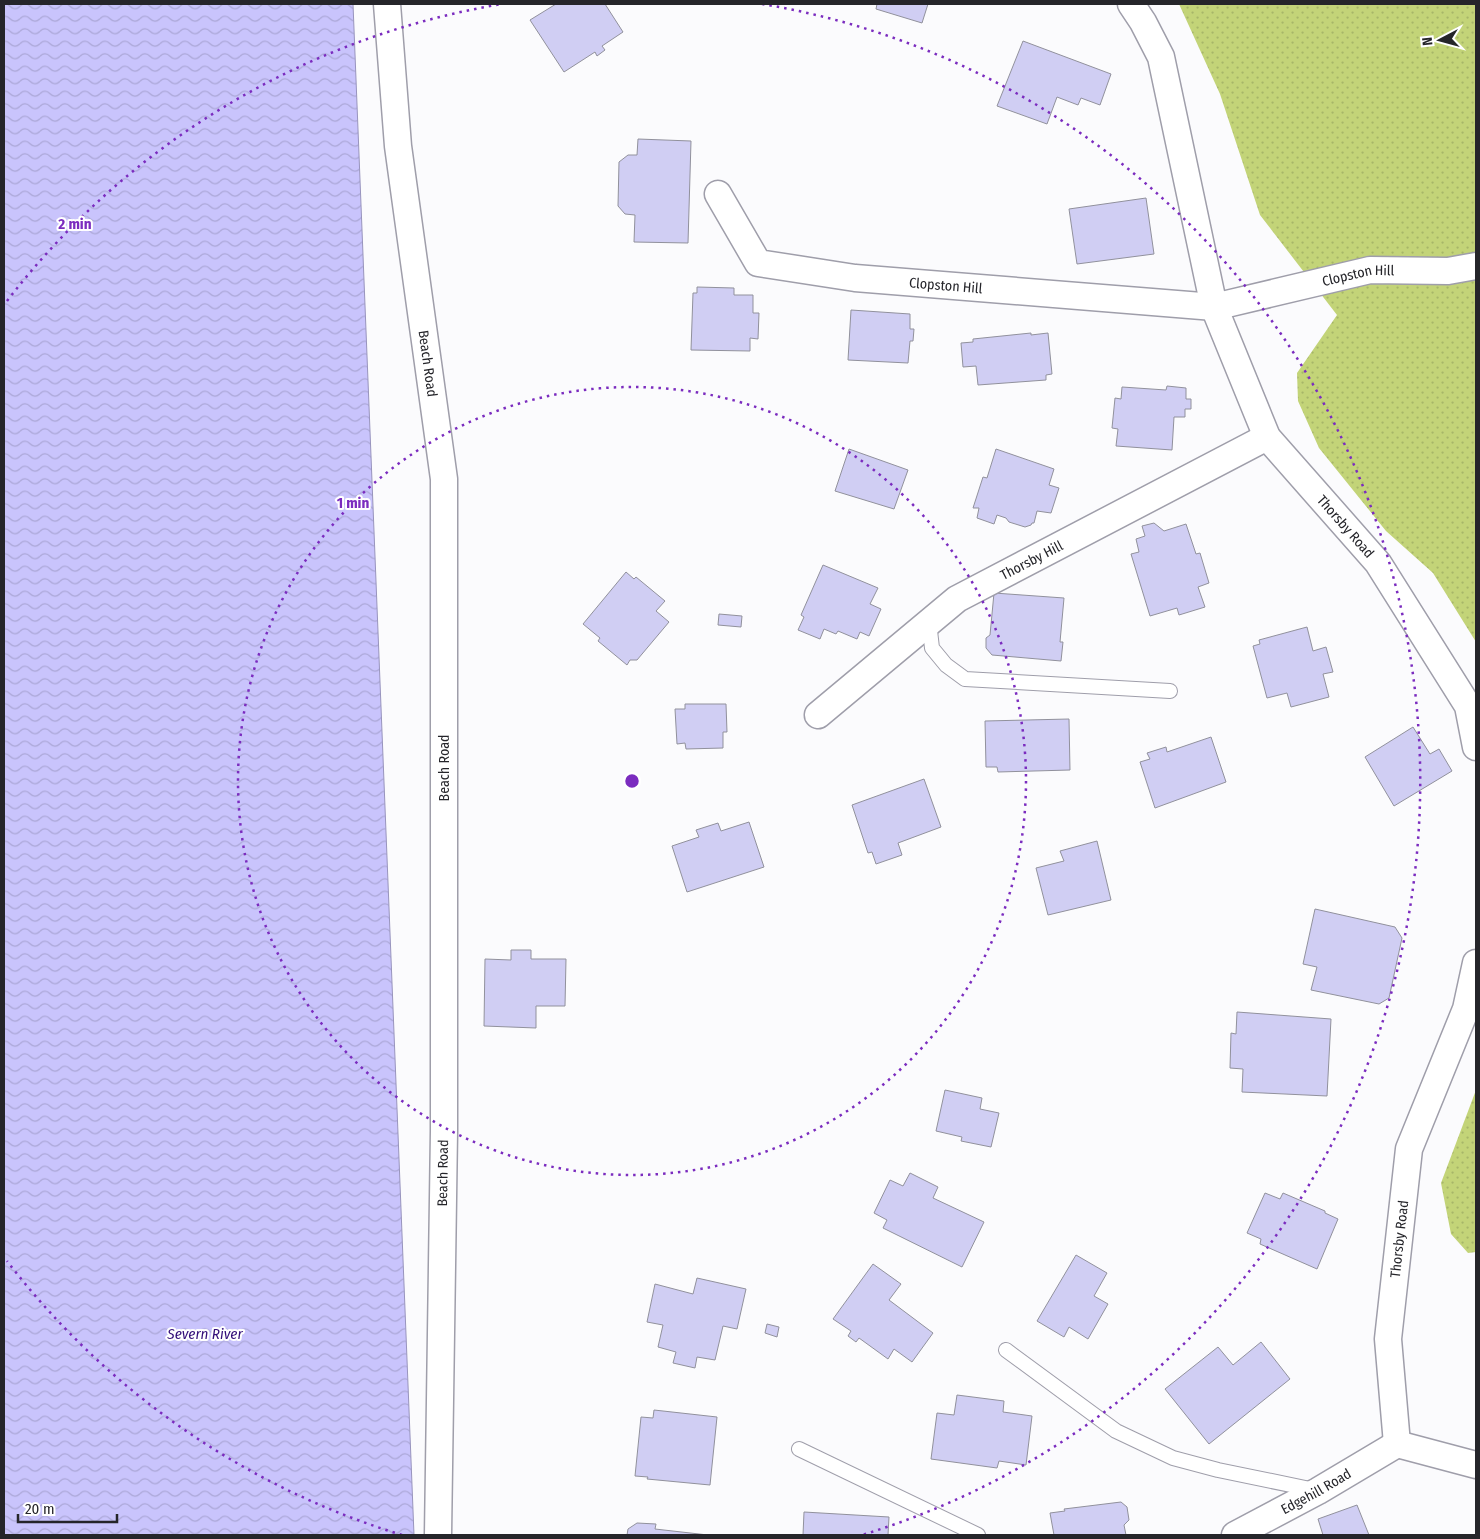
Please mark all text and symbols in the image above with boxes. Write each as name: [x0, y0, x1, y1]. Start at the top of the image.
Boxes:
north arrow: [1415, 15, 1465, 65]
text: N: [1419, 36, 1436, 46]
text: 2 min: [57, 215, 92, 233]
street label: Clopston Hill: [1320, 261, 1395, 290]
street label: Clopston Hill: [909, 274, 983, 297]
street label: Beach Road: [415, 329, 441, 398]
street label: Thorsby Road: [1314, 491, 1378, 561]
text: 1 min: [337, 494, 369, 512]
street label: Thorsby Hill: [997, 537, 1066, 583]
street label: Beach Road: [436, 735, 453, 802]
centre of rings: [623, 772, 641, 790]
street label: Beach Road: [434, 1139, 452, 1207]
street label: Thorsby Road: [1386, 1199, 1412, 1279]
water label: Severn River: [166, 1325, 243, 1343]
street label: Edgehill Road: [1278, 1465, 1354, 1518]
scale bar: [18, 1492, 116, 1524]
text: 20 m: [25, 1500, 55, 1518]

